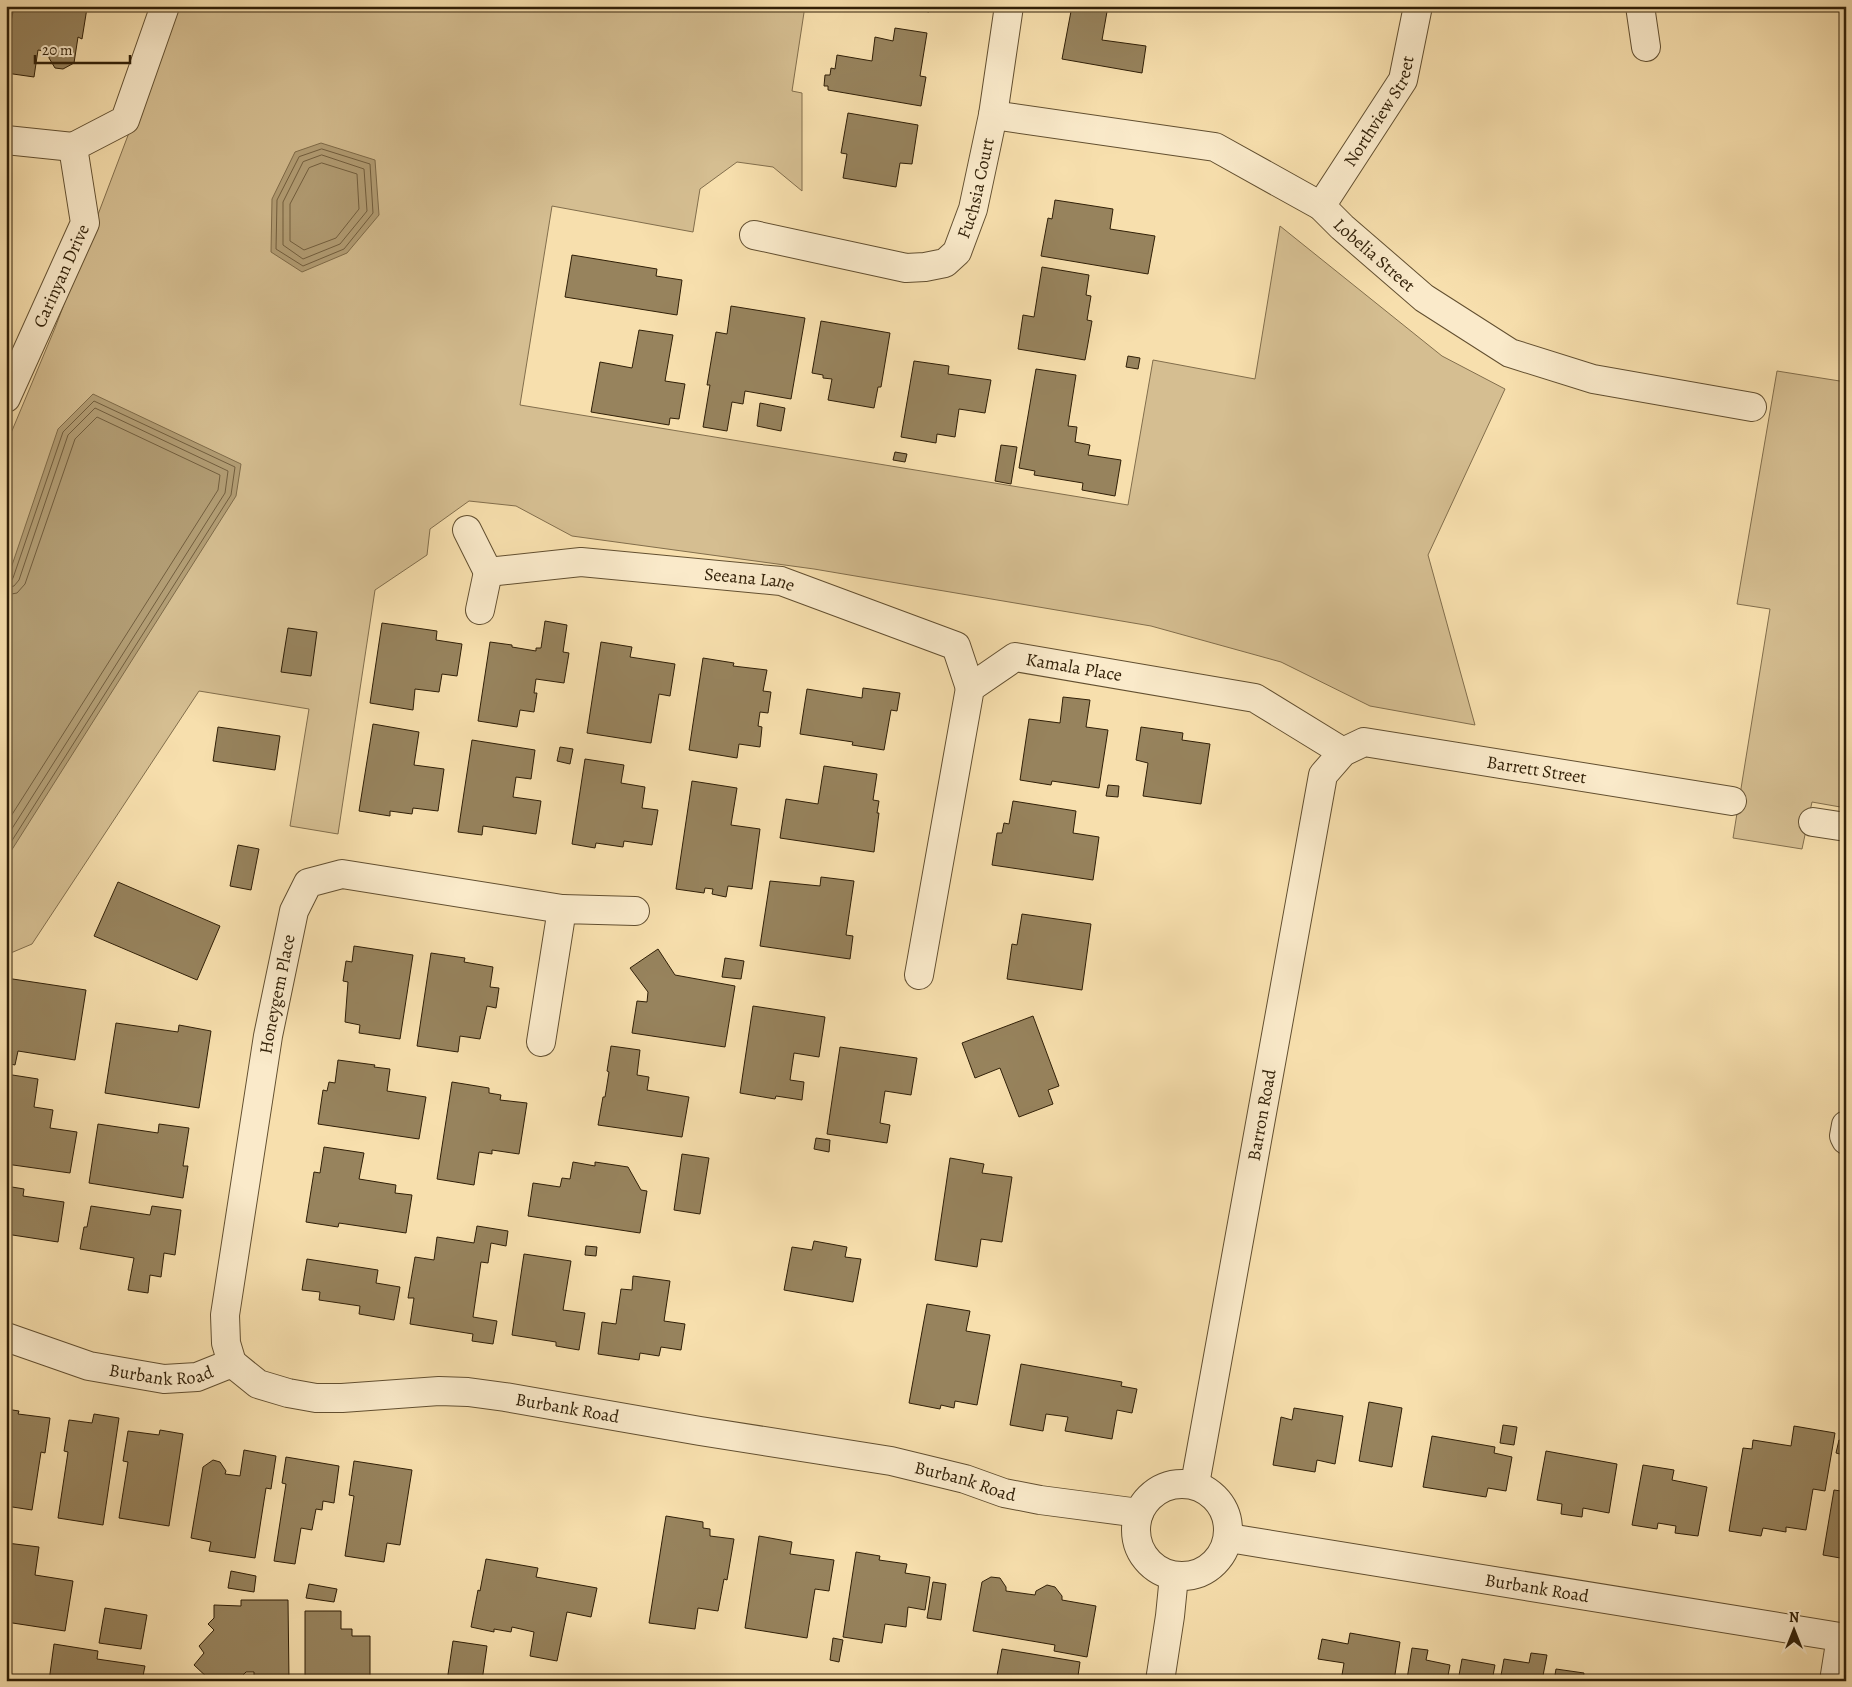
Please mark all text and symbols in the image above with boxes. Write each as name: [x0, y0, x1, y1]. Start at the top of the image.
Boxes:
scale bar: [35, 32, 130, 64]
text: 20 m: [42, 40, 73, 60]
street label: Northview Street: [1338, 54, 1420, 171]
street label: Fuchsia Court: [951, 136, 1000, 242]
street label: Lobelia Street: [1328, 213, 1420, 297]
street label: Carinyan Drive: [27, 220, 95, 331]
street label: Seeana Lane: [703, 562, 798, 597]
street label: Kamala Place: [1024, 647, 1124, 687]
street label: Barrett Street: [1485, 750, 1588, 789]
street label: Honeygem Place: [253, 932, 301, 1056]
street label: Barron Road: [1242, 1067, 1282, 1163]
street label: Burbank Road: [107, 1358, 217, 1391]
street label: Burbank Road: [514, 1387, 622, 1429]
street label: Burbank Road: [912, 1455, 1018, 1507]
street label: Burbank Road: [1483, 1568, 1591, 1608]
north arrow: [1770, 1604, 1820, 1654]
text: N: [1789, 1608, 1799, 1627]

